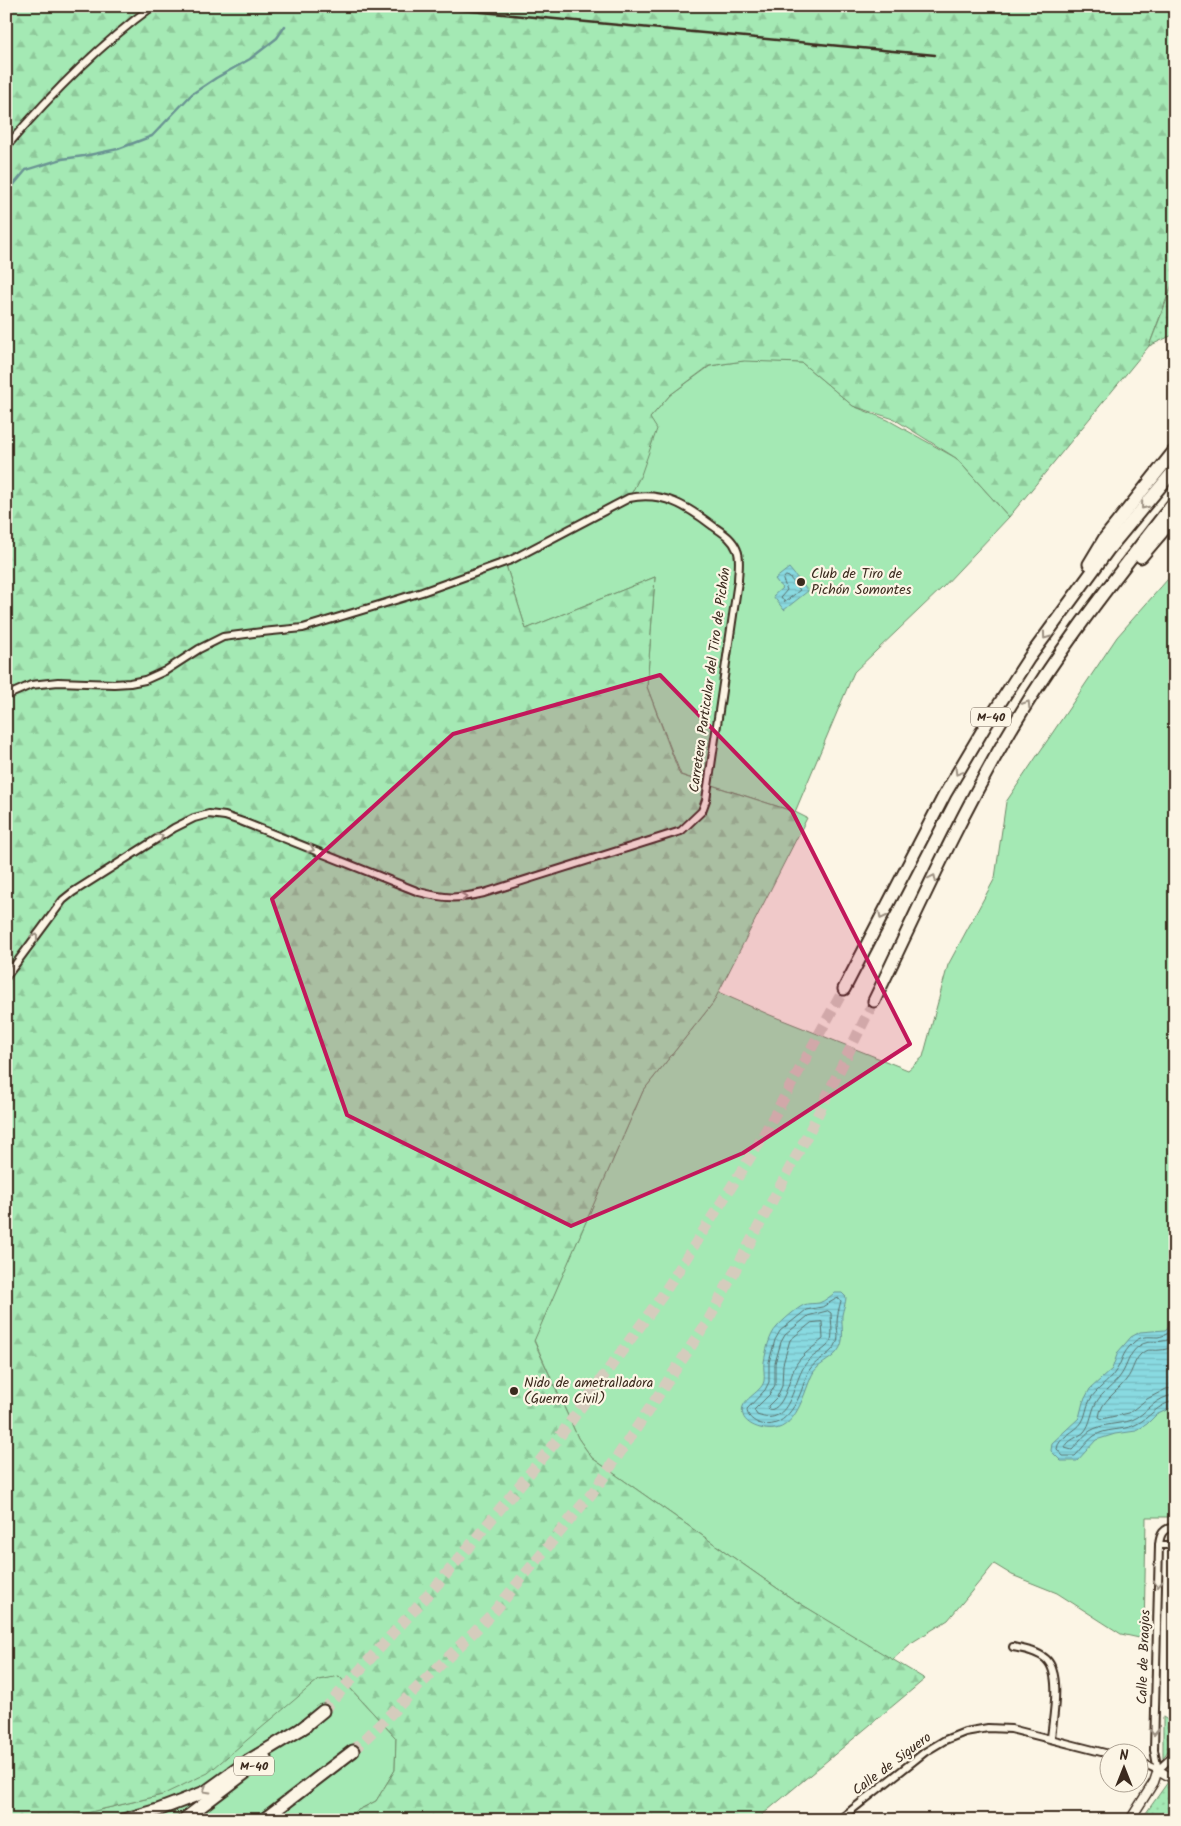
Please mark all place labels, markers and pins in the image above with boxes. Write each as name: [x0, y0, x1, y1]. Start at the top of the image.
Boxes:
place label: Club de Tiro de Pichón Somontes: [811, 563, 912, 601]
marker: Club de Tiro de Pichón Somontes: [795, 576, 807, 588]
place label: Nido de ametralladora (Guerra Civil): [524, 1372, 653, 1410]
marker: Nido de ametralladora (Guerra Civil): [508, 1385, 520, 1397]

